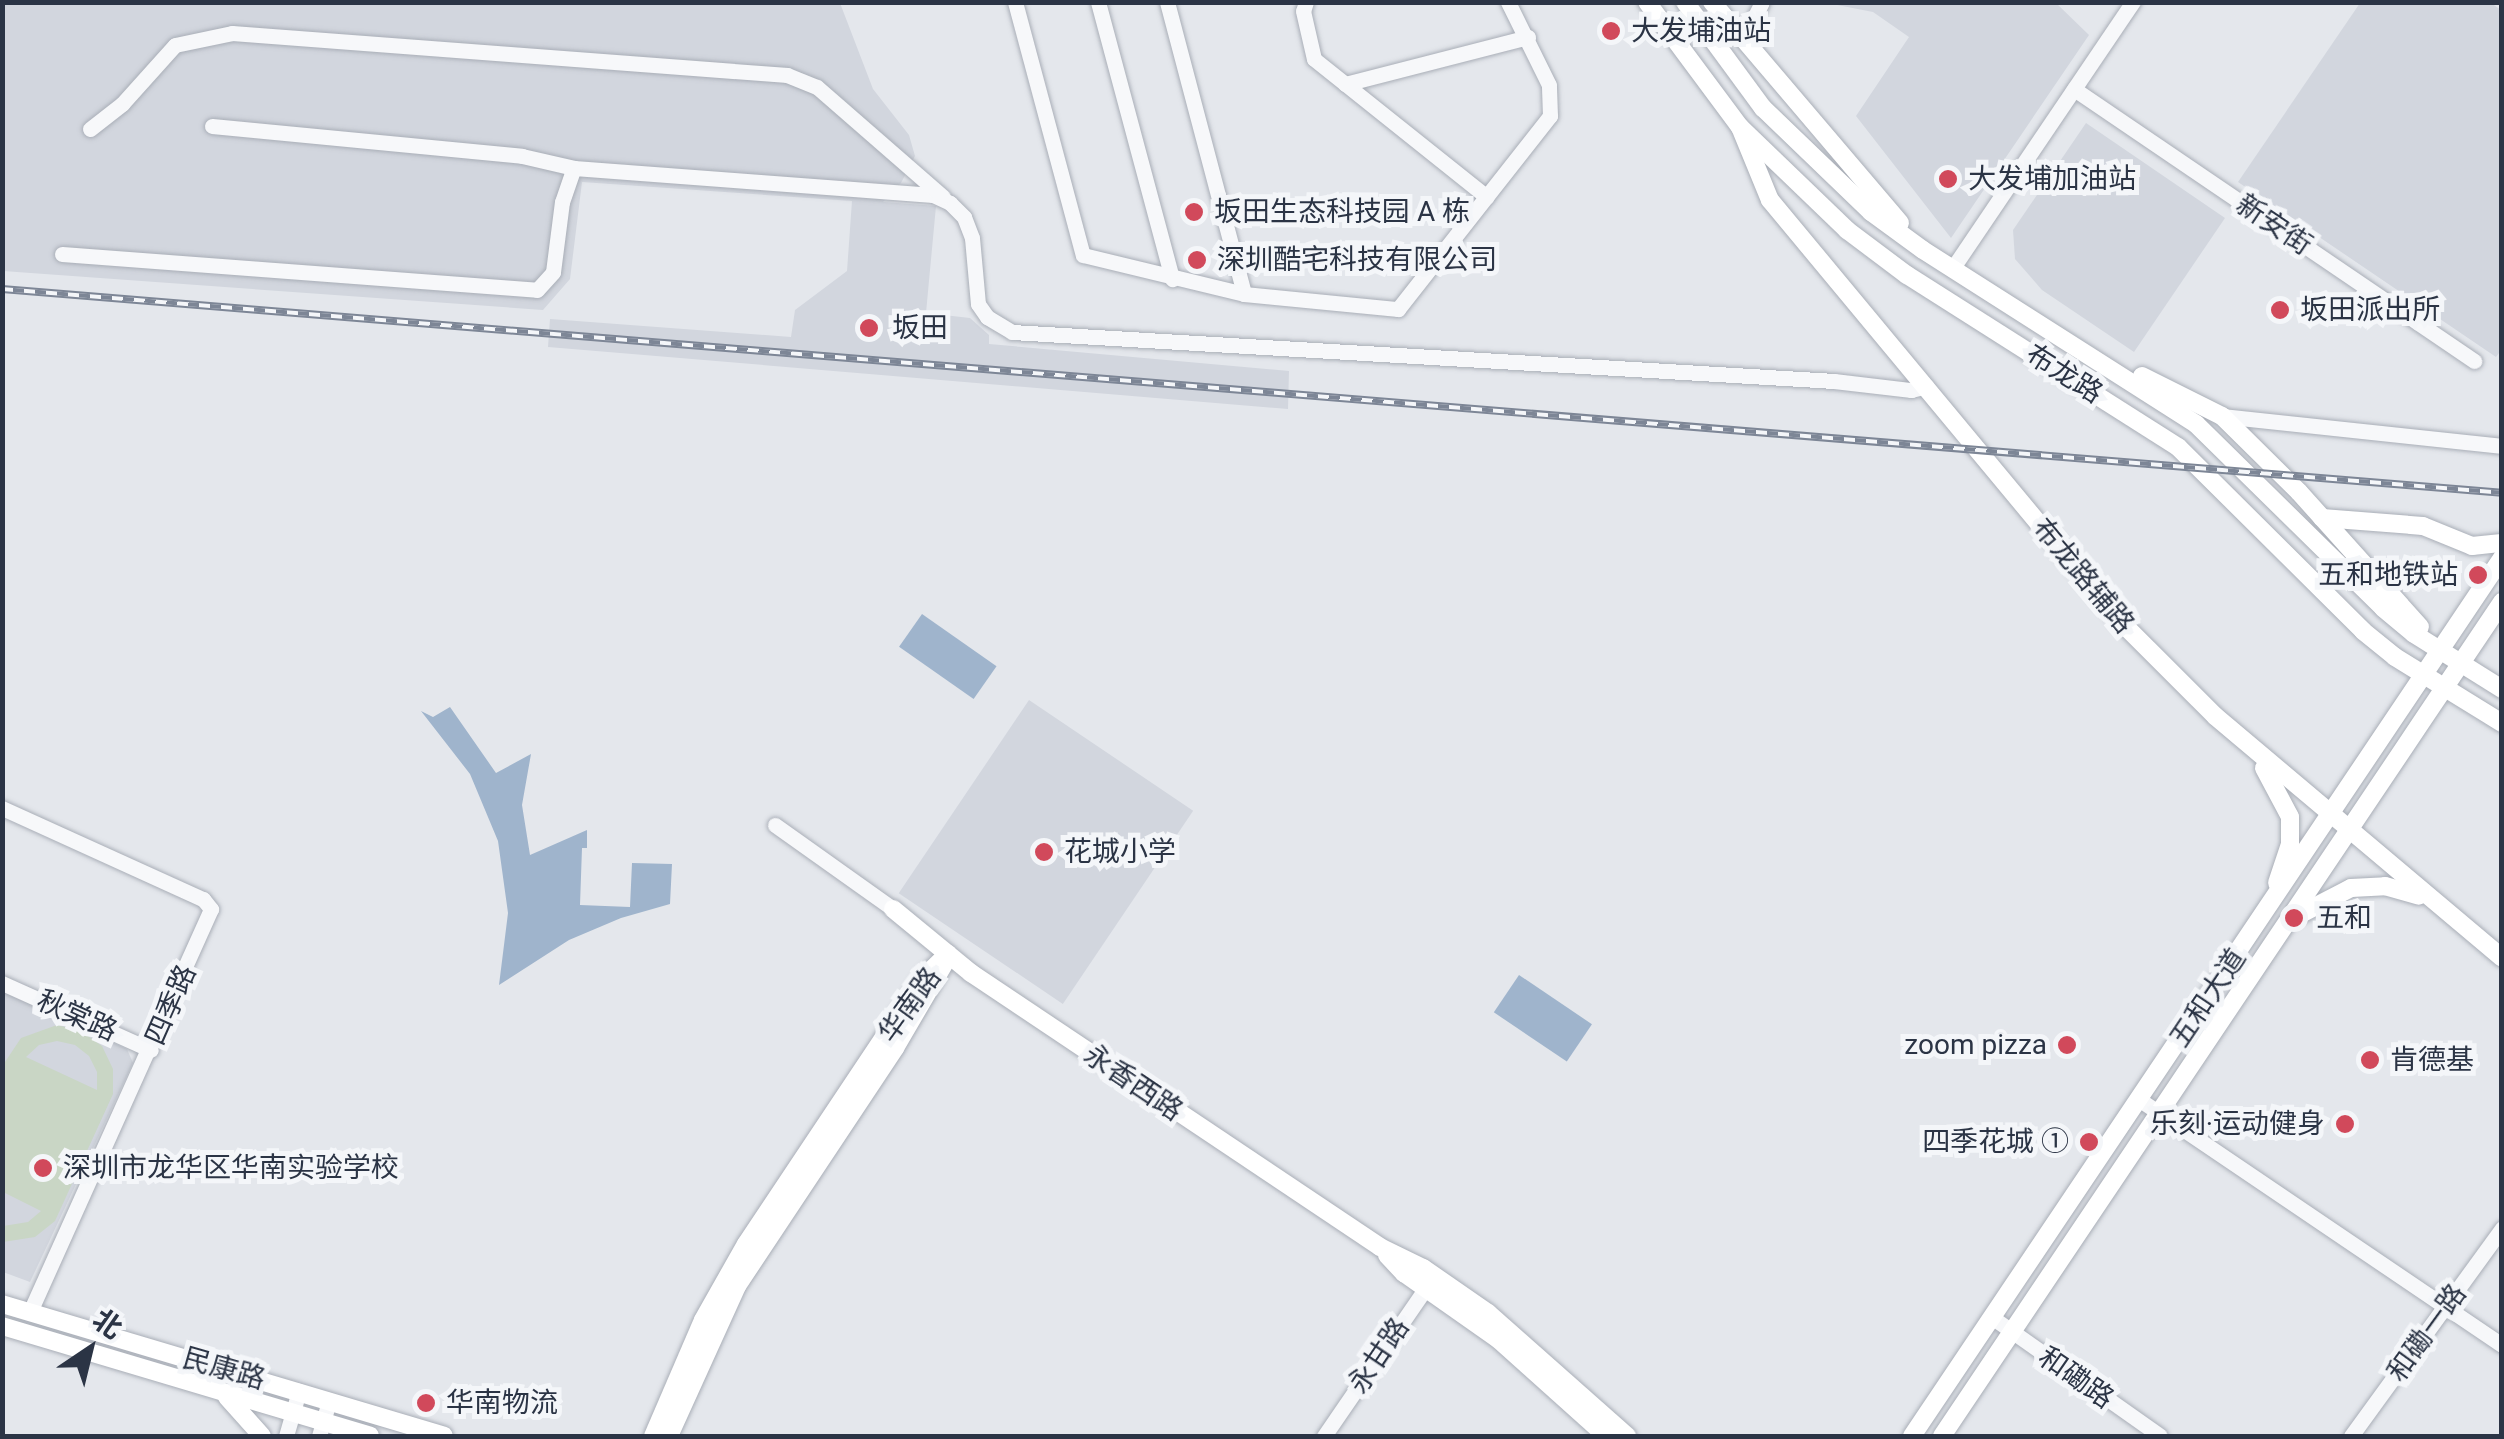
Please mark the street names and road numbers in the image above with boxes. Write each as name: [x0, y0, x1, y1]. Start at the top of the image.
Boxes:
street label: 新安街: [2230, 188, 2318, 262]
street label: 布龙路: [2019, 337, 2109, 411]
street label: 布龙路辅路: [2025, 512, 2141, 640]
street label: 五和大道: [2163, 942, 2253, 1054]
street label: 四季路: [139, 960, 203, 1050]
street label: 华南路: [872, 961, 948, 1049]
street label: 秋棠路: [32, 984, 122, 1048]
street label: 永香西路: [1077, 1038, 1189, 1128]
street label: 和磡一路: [2380, 1278, 2474, 1388]
street label: 永甘路: [1342, 1312, 1416, 1400]
street label: 和磡路: [2032, 1340, 2120, 1416]
street label: 民康路: [179, 1341, 269, 1397]

